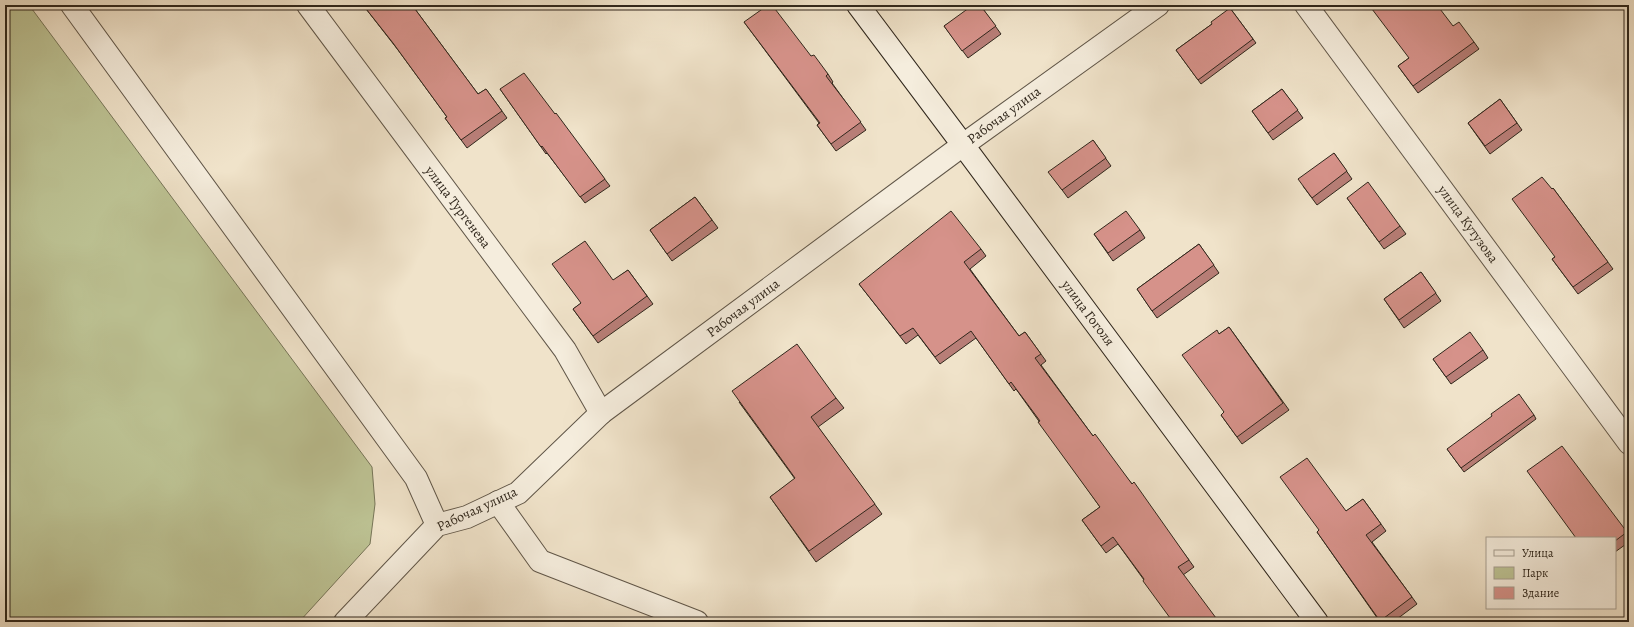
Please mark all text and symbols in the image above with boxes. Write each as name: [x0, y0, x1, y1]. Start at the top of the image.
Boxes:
street label: Рабочая улица: [963, 81, 1045, 148]
street label: улица Тургенева: [420, 161, 496, 253]
street label: улица Кутузова: [1433, 180, 1503, 267]
street label: Рабочая улица: [703, 274, 784, 342]
street label: улица Гоголя: [1056, 275, 1119, 350]
street label: Рабочая улица: [434, 482, 521, 536]
legend: [1486, 537, 1616, 609]
text: Улица: [1522, 545, 1554, 561]
text: Парк: [1522, 565, 1548, 581]
text: Здание: [1522, 585, 1559, 601]

